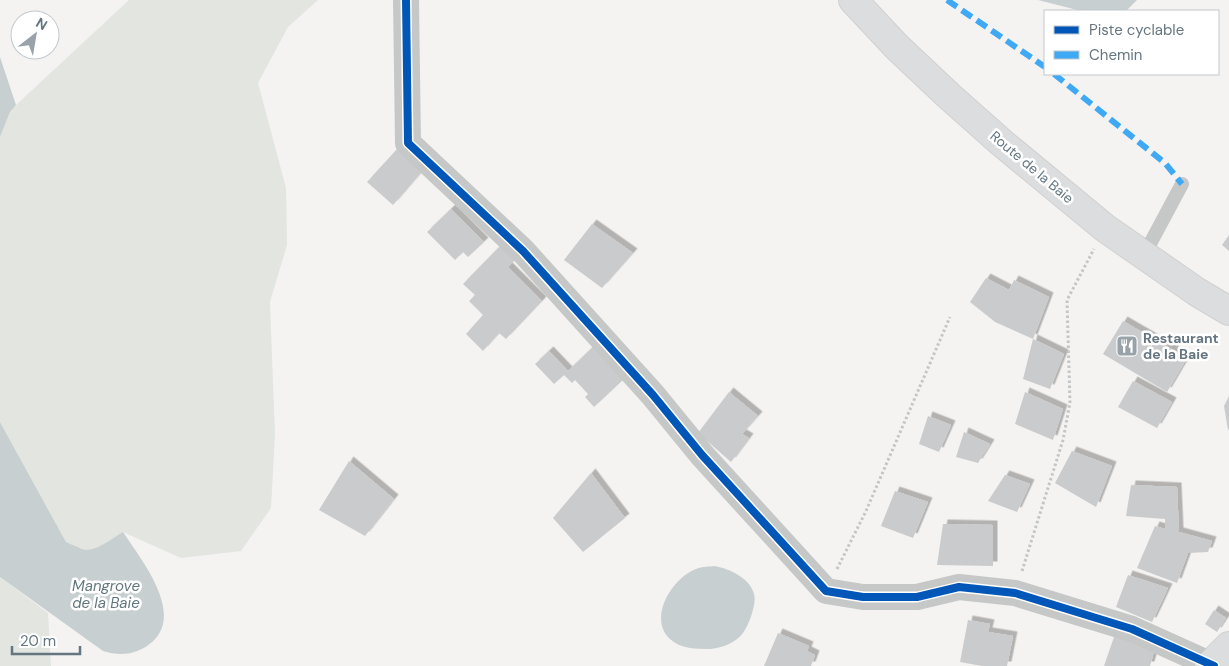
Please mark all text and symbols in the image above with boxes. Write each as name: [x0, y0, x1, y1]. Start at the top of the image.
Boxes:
north arrow: [10, 10, 60, 60]
legend: [1044, 10, 1219, 75]
text: N: [33, 14, 51, 34]
text: Piste cyclable: [1089, 20, 1184, 40]
text: Chemin: [1089, 45, 1142, 65]
street label: Route de la Baie: [987, 127, 1077, 207]
place label: Restaurant de la Baie: [1143, 329, 1219, 363]
restaurant icon: Restaurant de la Baie: [1115, 334, 1139, 358]
water label: Mangrove de la Baie: [72, 576, 140, 613]
scale bar: [12, 624, 80, 656]
text: 20 m: [20, 631, 56, 651]

